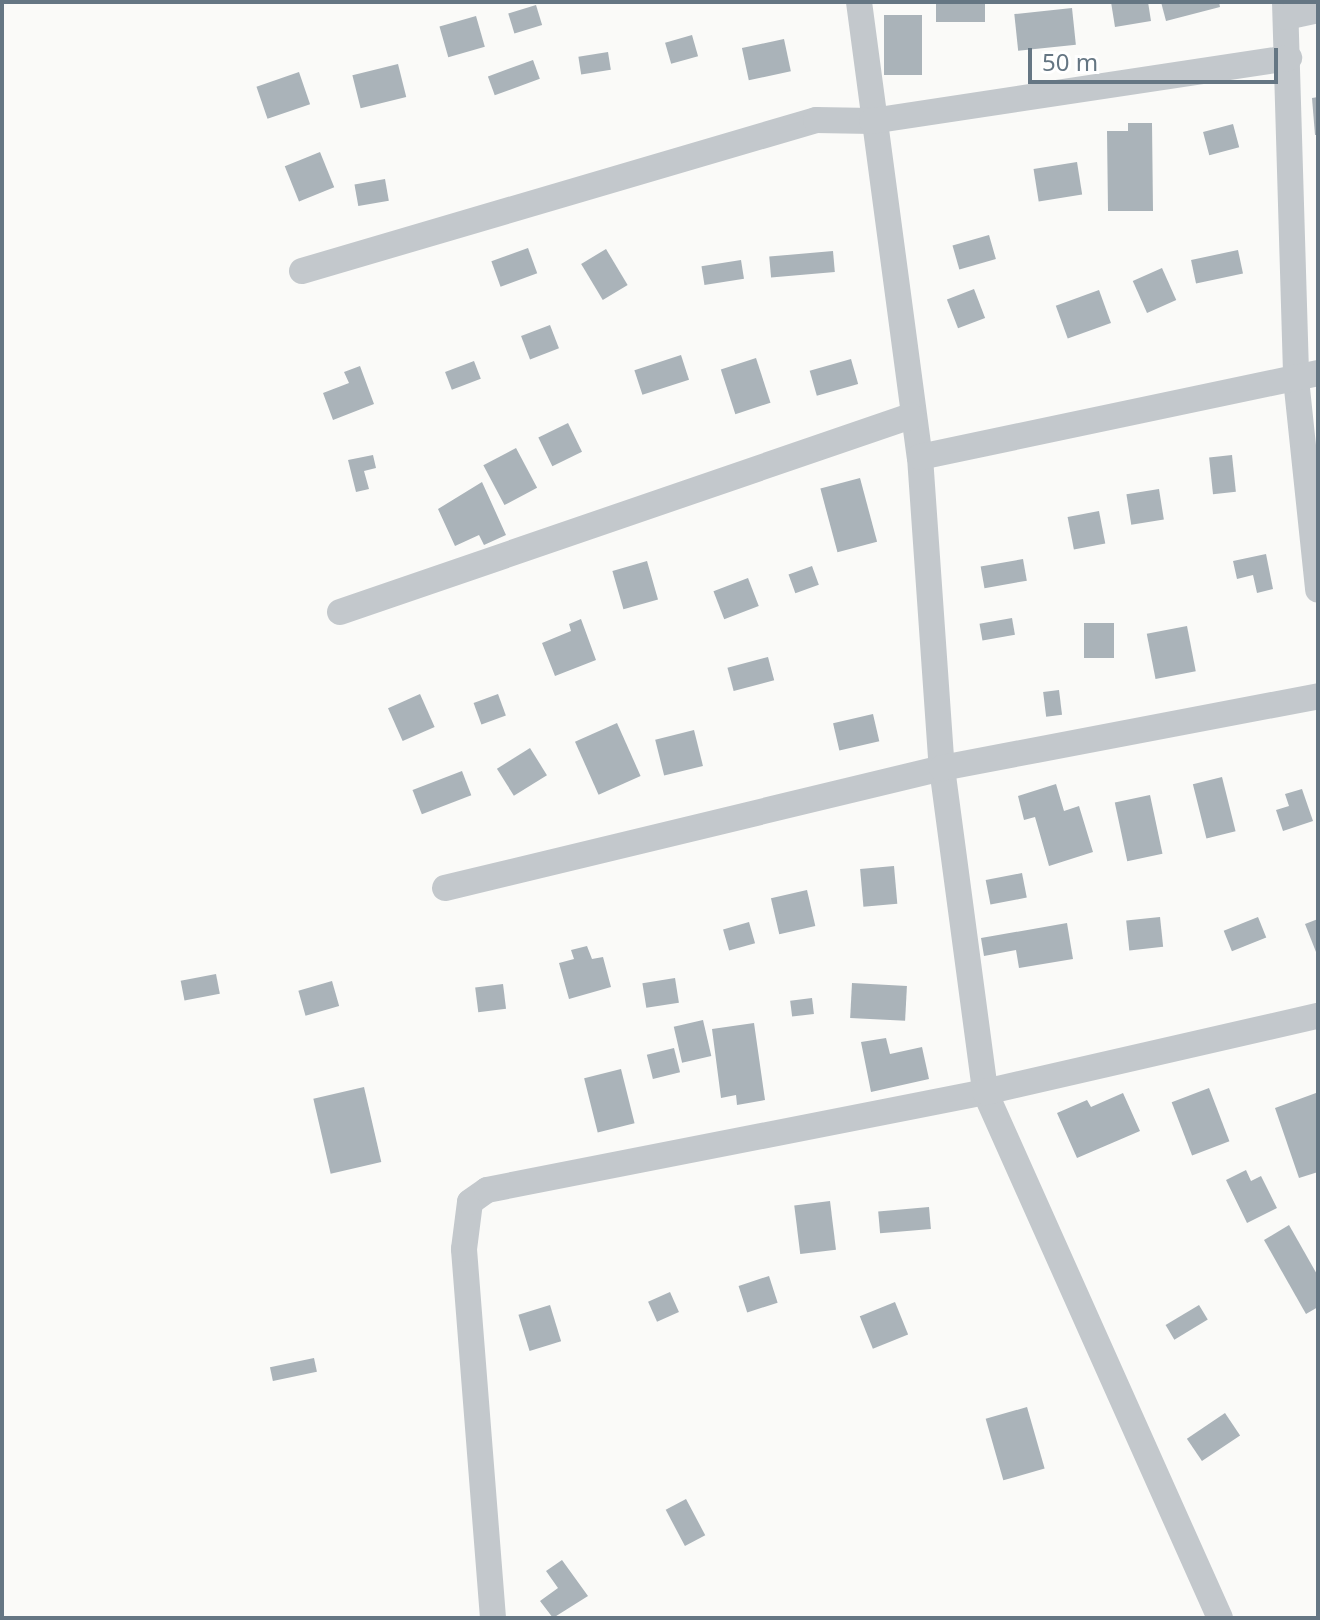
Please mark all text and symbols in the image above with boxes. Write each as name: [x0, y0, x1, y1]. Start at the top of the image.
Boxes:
scale bar: [1032, 32, 1282, 82]
text: 50 m: [1042, 45, 1098, 78]

